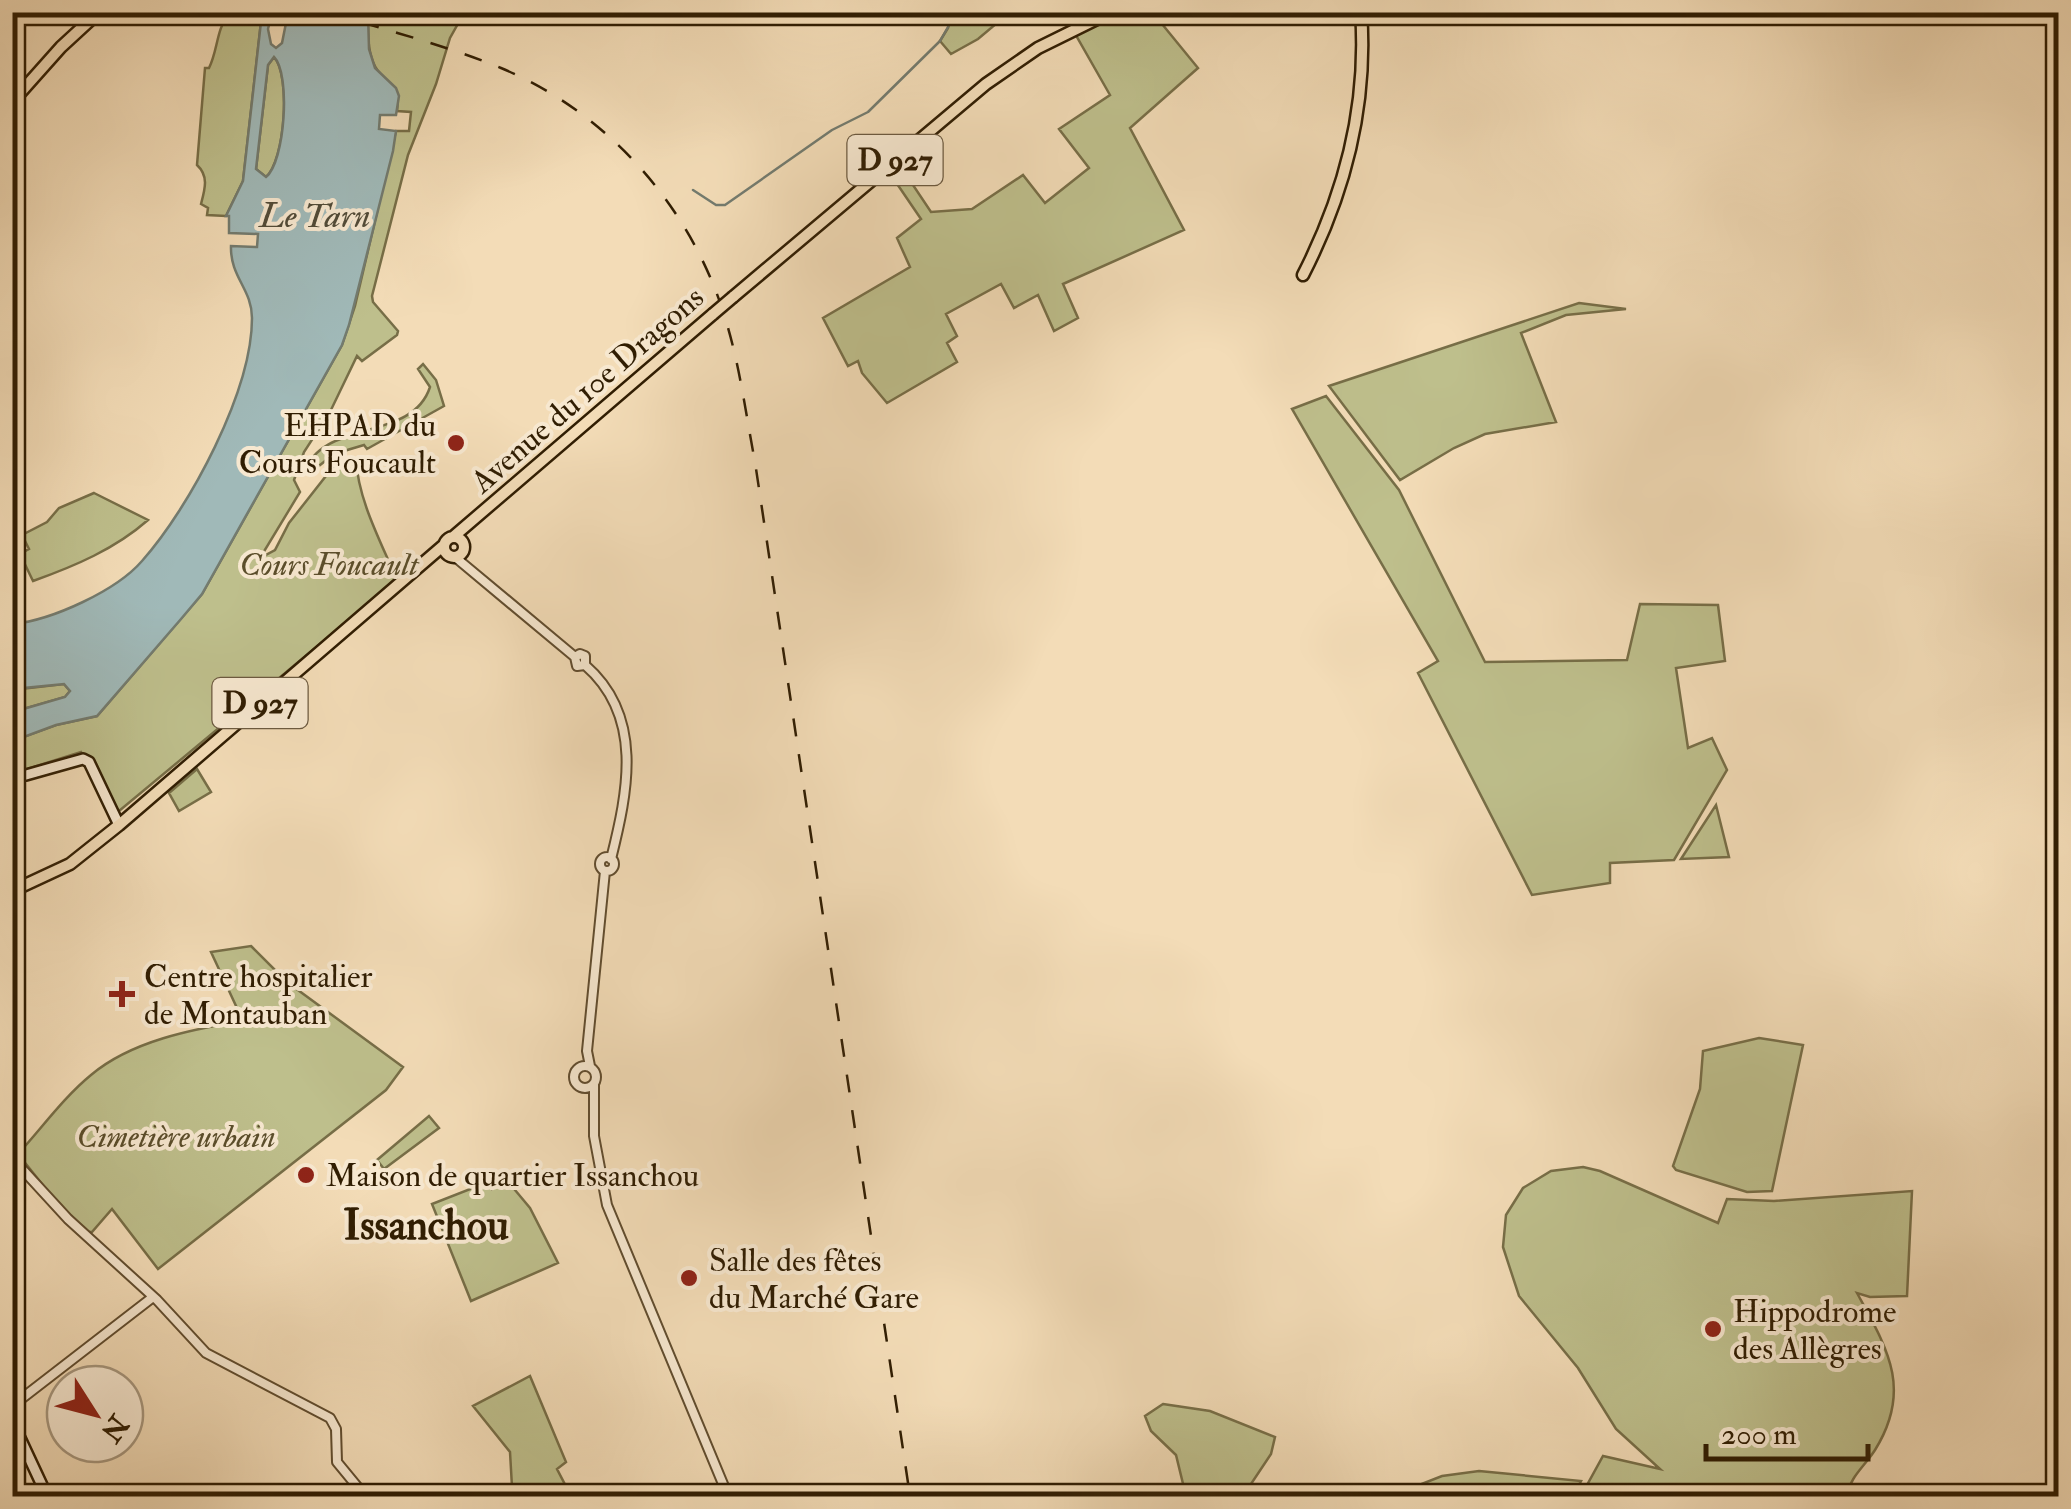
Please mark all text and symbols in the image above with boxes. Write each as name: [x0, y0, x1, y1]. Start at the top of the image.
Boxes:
road number: D 927: [848, 135, 942, 185]
water label: Le Tarn: [257, 194, 371, 238]
street label: Avenue du 10e Dragons: [462, 278, 712, 503]
place label: EHPAD du Cours Foucault: [239, 406, 436, 483]
marker: EHPAD du Cours Foucault: [445, 432, 467, 454]
park label: Cours Foucault: [239, 545, 420, 585]
road number: D 927: [212, 678, 308, 728]
place label: Centre hospitalier de Montauban: [144, 957, 372, 1034]
marker: Centre hospitalier de Montauban: [109, 981, 135, 1007]
park label: Cimetière urbain: [76, 1117, 276, 1157]
place label: Maison de quartier Issanchou: [326, 1156, 699, 1196]
marker: Maison de quartier Issanchou: [295, 1164, 317, 1186]
district label: Issanchou: [343, 1200, 509, 1252]
place label: Salle des fêtes du Marché Gare: [709, 1241, 919, 1318]
marker: Salle des fêtes du Marché Gare: [678, 1267, 700, 1289]
place label: Hippodrome des Allègres: [1733, 1292, 1896, 1369]
marker: Hippodrome des Allègres: [1702, 1318, 1724, 1340]
north arrow: [45, 1364, 145, 1464]
scale bar: [1706, 1399, 1868, 1461]
text: N: [92, 1407, 136, 1449]
text: 200 m: [1721, 1416, 1797, 1453]

